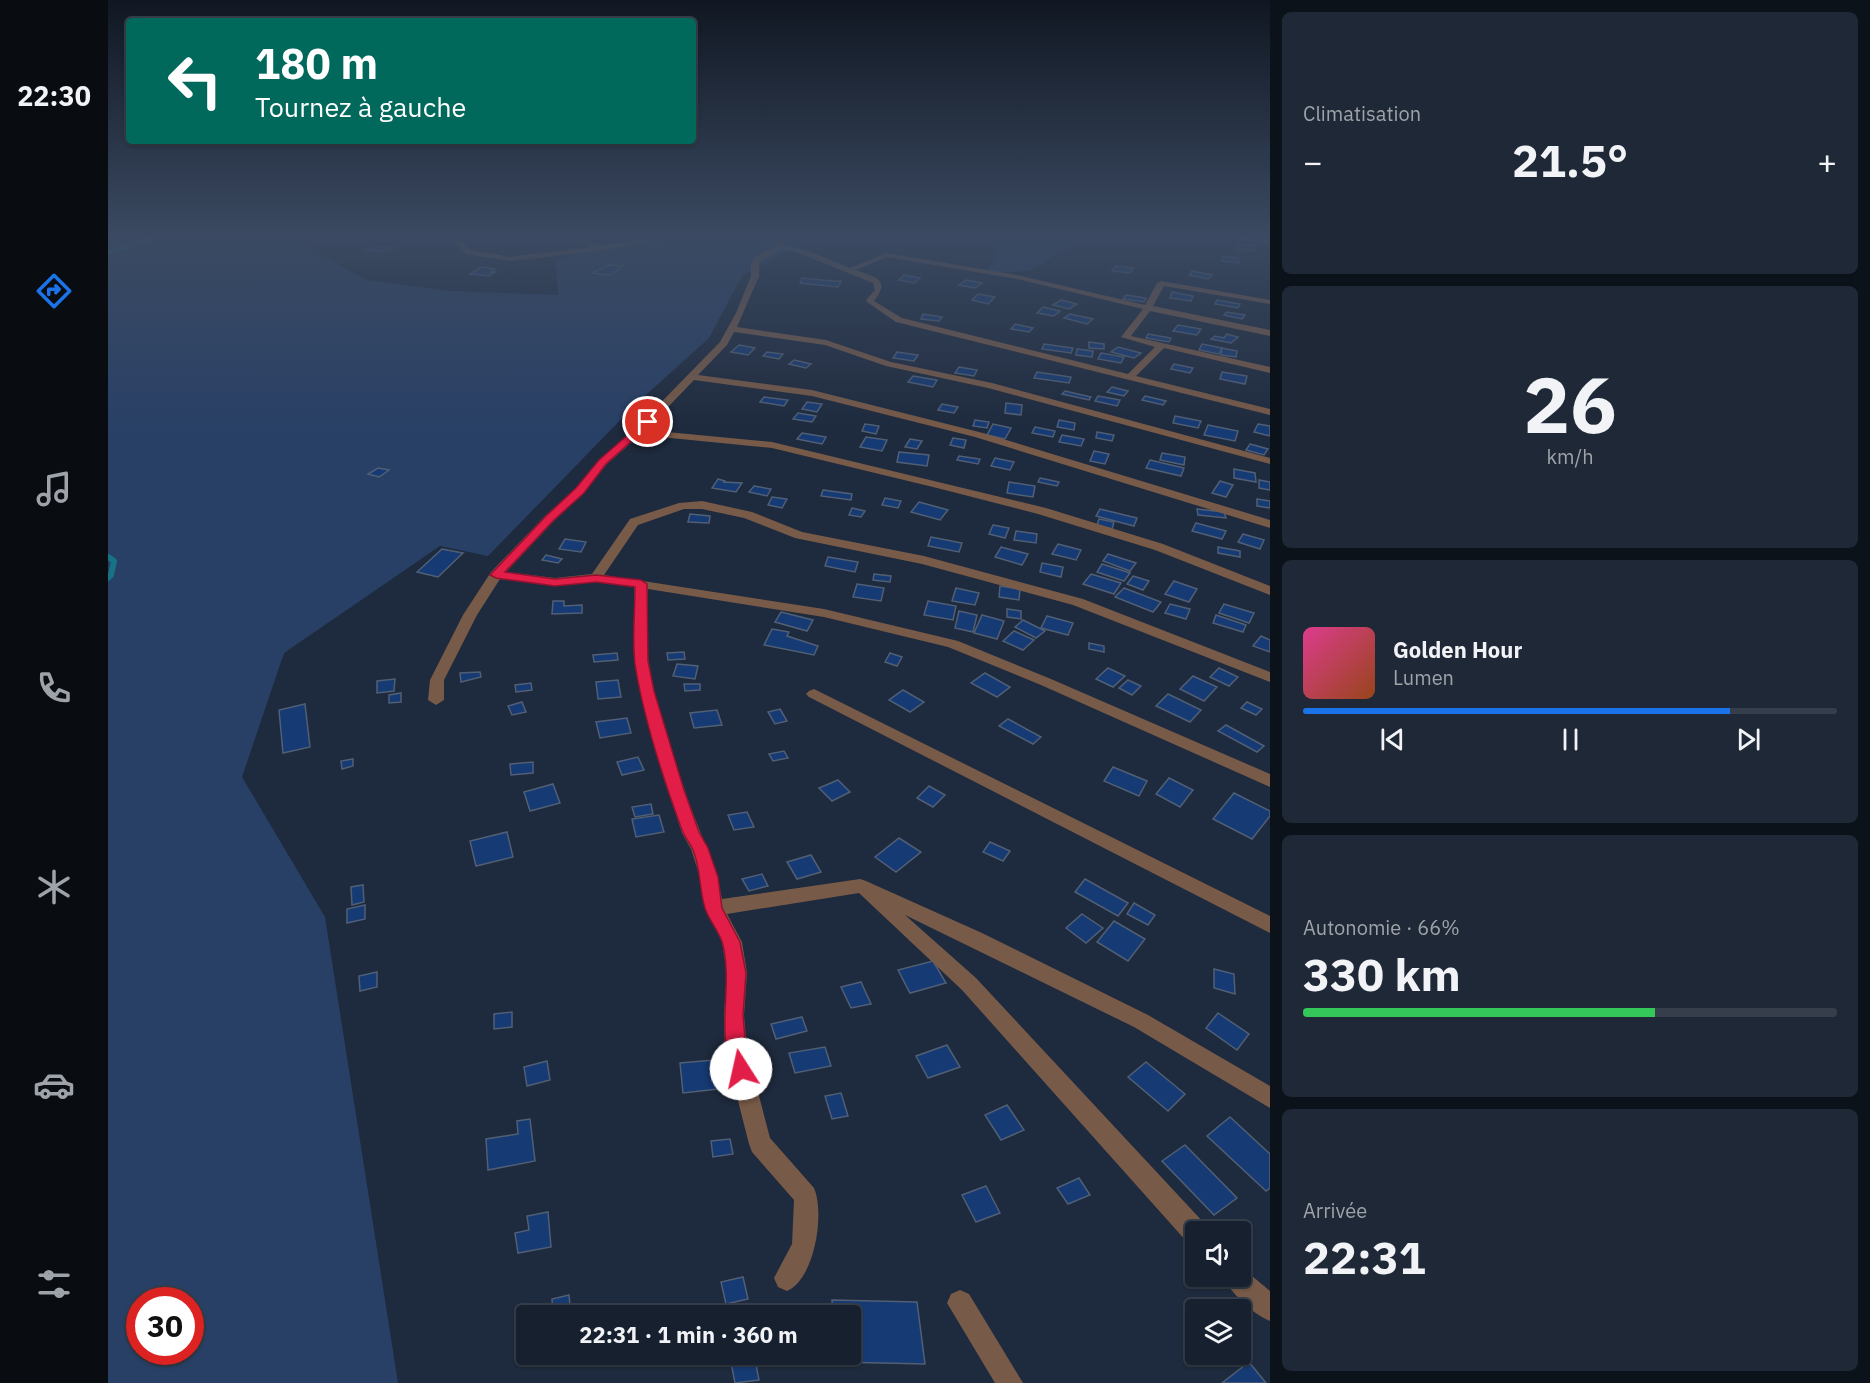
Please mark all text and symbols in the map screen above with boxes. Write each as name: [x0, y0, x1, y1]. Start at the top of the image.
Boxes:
text: 180 m: [255, 36, 378, 91]
icon: left: [156, 42, 234, 120]
text: 22:30: [17, 78, 91, 113]
text: Tournez à gauche: [255, 89, 466, 124]
text: Climatisation: [1303, 100, 1421, 127]
text: 21.5°: [1512, 131, 1628, 189]
text: −: [1303, 140, 1323, 183]
text: +: [1817, 140, 1837, 183]
icon: directions: [33, 270, 75, 312]
text: 26: [1523, 353, 1617, 454]
pin: [622, 396, 673, 447]
icon: arrive: [631, 405, 664, 438]
text: km/h: [1546, 443, 1594, 470]
icon: music: [33, 468, 75, 510]
text: Golden Hour: [1393, 635, 1522, 664]
text: Lumen: [1393, 664, 1454, 691]
icon: phone: [33, 667, 75, 709]
icon: previous: [1376, 723, 1409, 756]
icon: pause: [1554, 723, 1587, 756]
icon: next: [1732, 723, 1765, 756]
icon: climate: [33, 866, 75, 908]
text: Autonomie · 66%: [1303, 914, 1460, 941]
text: 330 km: [1303, 945, 1461, 1003]
position arrow: [709, 1037, 773, 1101]
icon: car: [33, 1064, 75, 1106]
text: Arrivée: [1303, 1197, 1367, 1224]
map controls: [1185, 1221, 1251, 1365]
button: sound: [1185, 1221, 1251, 1287]
text: 22:31: [1303, 1228, 1426, 1286]
icon: filters: [33, 1263, 75, 1305]
speed limit sign: 30: [126, 1287, 204, 1365]
button: layers: [1185, 1299, 1251, 1365]
text: 22:31 · 1 min · 360 m: [579, 1320, 798, 1349]

